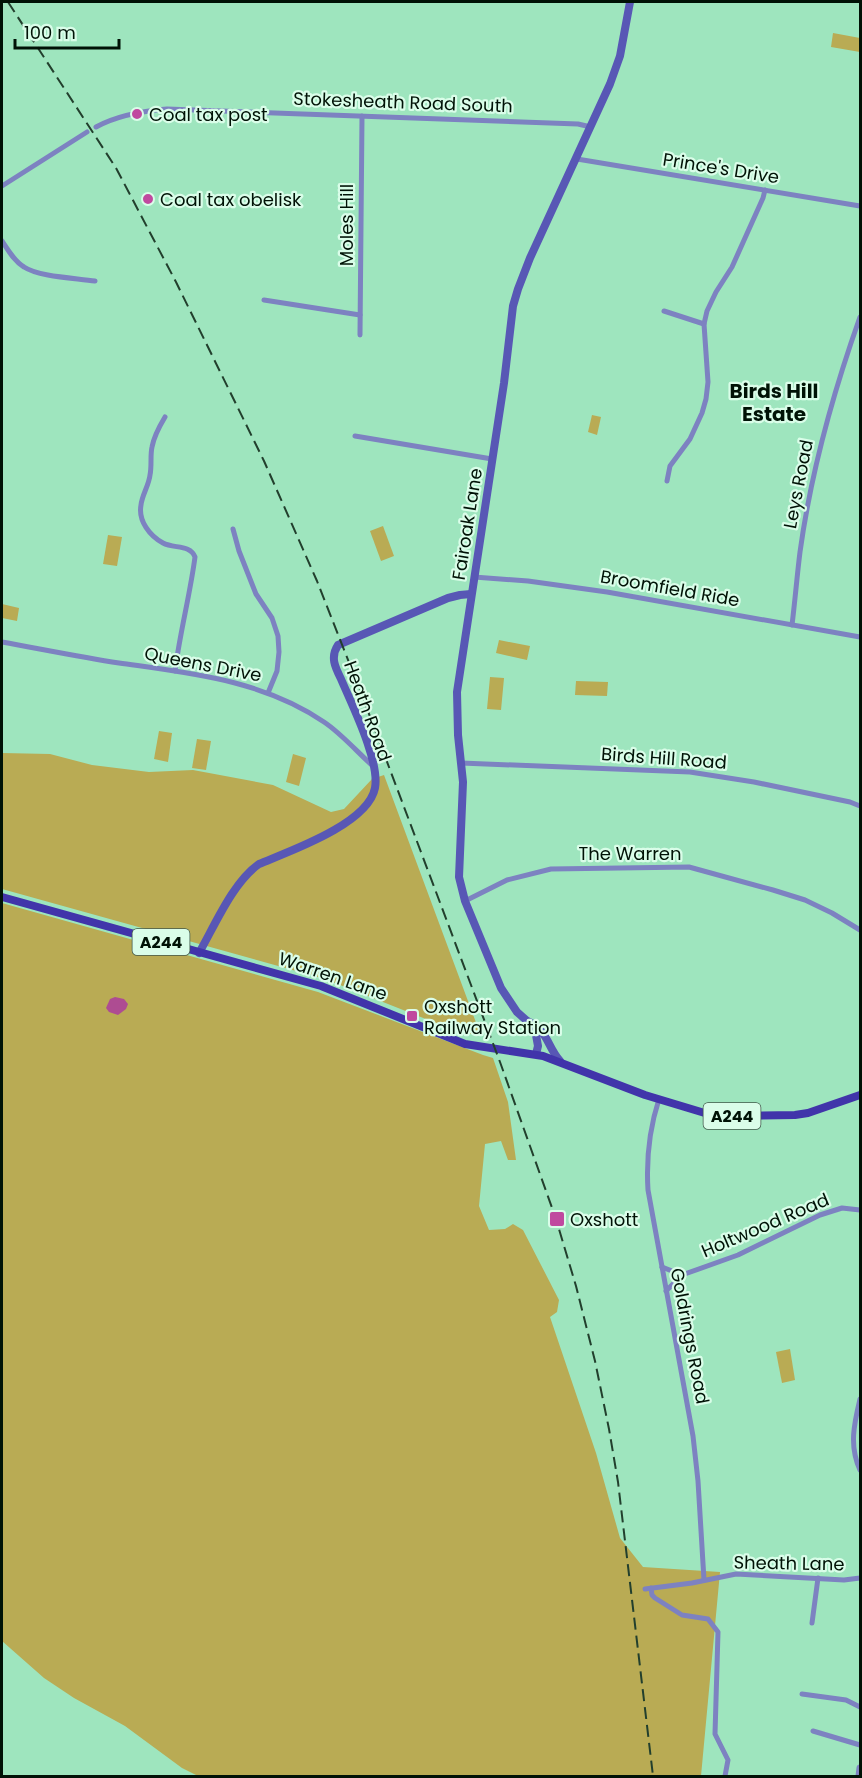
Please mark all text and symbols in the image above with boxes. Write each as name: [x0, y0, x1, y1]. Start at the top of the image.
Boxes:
scale bar: [15, 12, 118, 50]
text: 100 m: [24, 20, 76, 45]
street label: Stokesheath Road South: [293, 86, 513, 118]
place label: Coal tax post: [149, 102, 268, 127]
marker: Coal tax post: [130, 107, 144, 121]
street label: Prince's Drive: [661, 146, 781, 190]
street label: Moles Hill: [334, 184, 359, 266]
place label: Coal tax obelisk: [160, 187, 302, 212]
marker: Coal tax obelisk: [141, 192, 155, 206]
district label: Birds Hill Estate: [730, 377, 818, 428]
street label: Leys Road: [777, 437, 819, 531]
street label: Fairoak Lane: [446, 466, 488, 582]
street label: Broomfield Ride: [598, 563, 742, 613]
street label: Queens Drive: [142, 640, 264, 688]
street label: Heath Road: [338, 657, 398, 765]
street label: Birds Hill Road: [600, 741, 728, 775]
street label: The Warren: [578, 841, 682, 866]
road number: A244: [132, 929, 190, 955]
street label: Warren Lane: [275, 946, 391, 1006]
place label: Oxshott Railway Station: [424, 994, 561, 1040]
marker: Oxshott Railway Station: [405, 1009, 419, 1023]
road number: A244: [704, 1103, 760, 1129]
street label: Holtwood Road: [697, 1187, 833, 1263]
place label: Oxshott: [570, 1207, 638, 1232]
marker: Oxshott: [548, 1210, 566, 1228]
street label: Goldrings Road: [665, 1266, 715, 1406]
street label: Sheath Lane: [733, 1550, 845, 1576]

